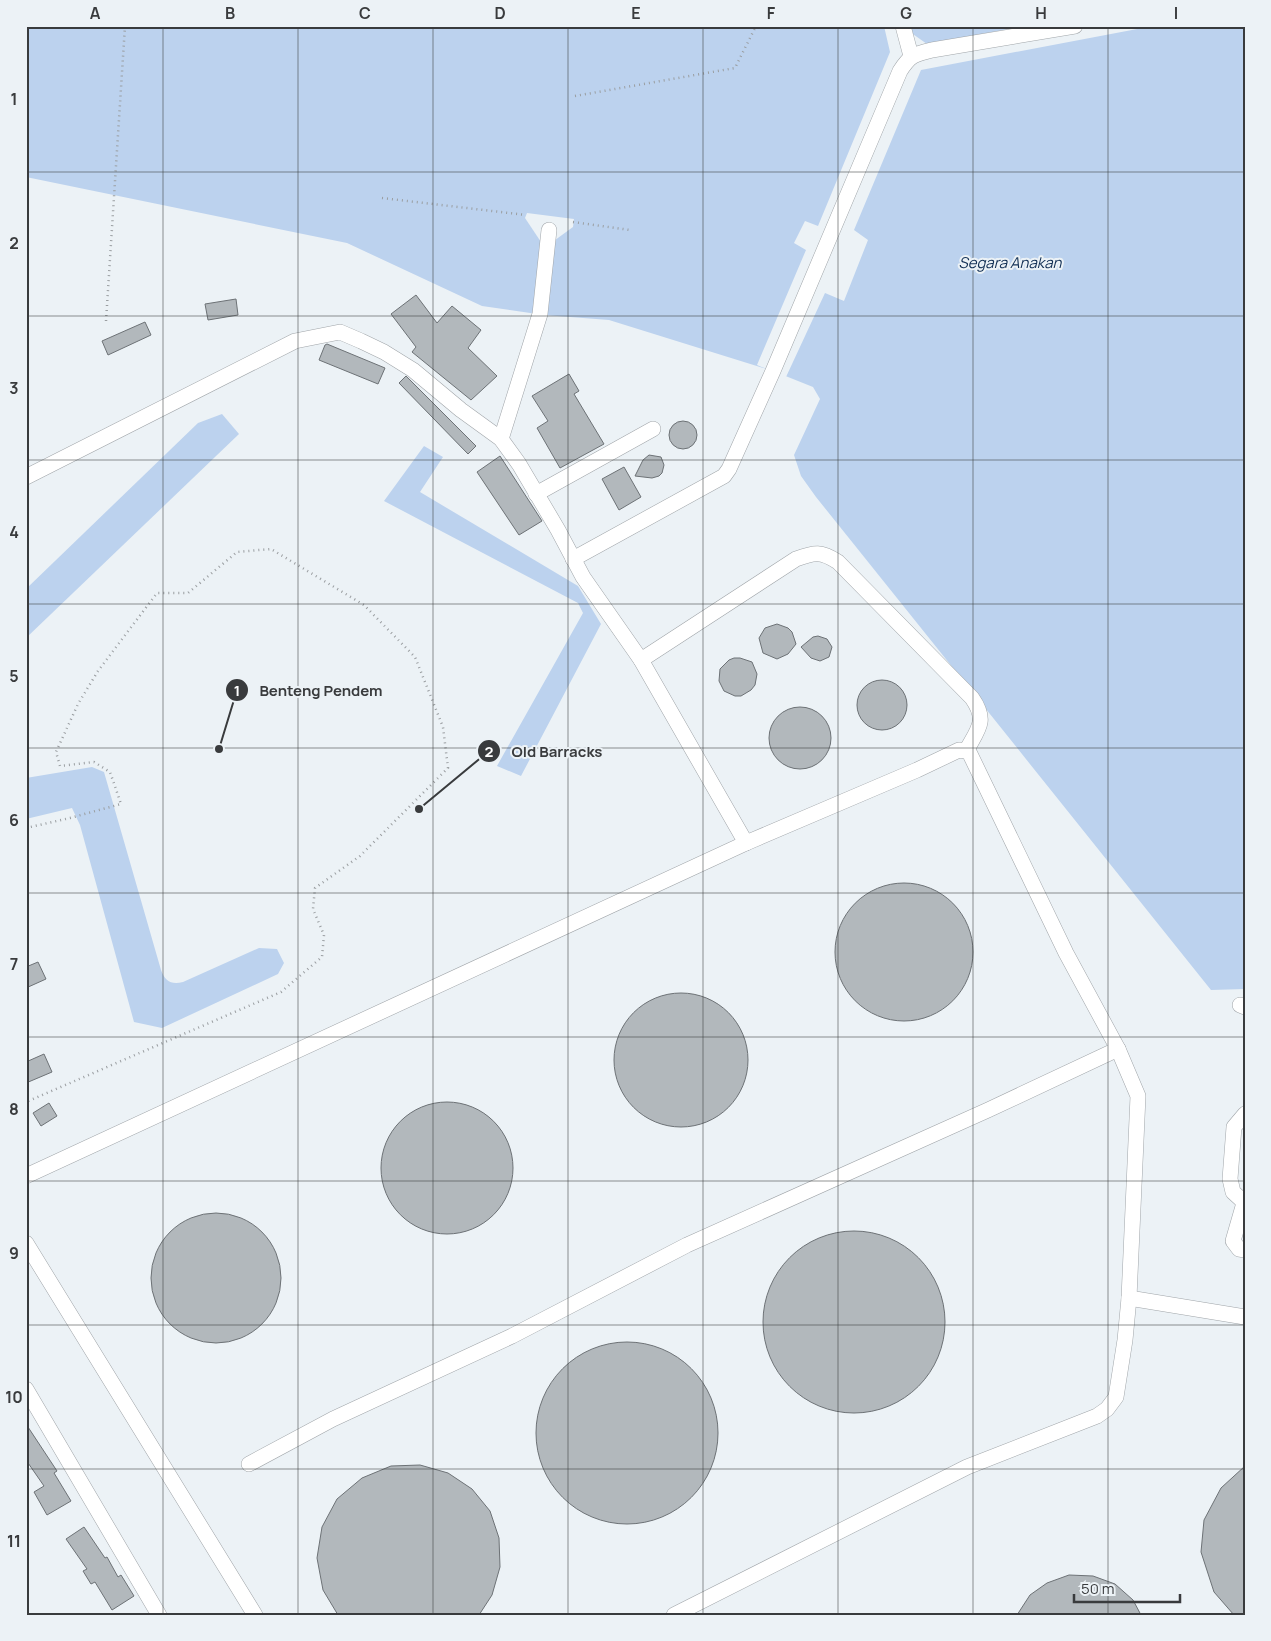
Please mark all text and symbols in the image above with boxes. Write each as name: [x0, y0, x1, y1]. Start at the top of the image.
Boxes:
text: A: [90, 2, 101, 24]
text: B: [225, 2, 235, 24]
text: C: [359, 2, 371, 24]
text: D: [494, 2, 506, 24]
text: E: [631, 2, 641, 24]
text: F: [767, 2, 776, 24]
text: G: [900, 2, 912, 24]
text: H: [1035, 2, 1047, 24]
text: I: [1174, 2, 1178, 24]
text: 1: [10, 88, 18, 110]
text: 2: [9, 232, 19, 254]
water label: Segara Anakan: [958, 252, 1063, 273]
text: 3: [9, 377, 19, 399]
text: 4: [9, 521, 19, 543]
text: 5: [9, 665, 19, 687]
callout: Benteng Pendem: [225, 675, 393, 705]
text: 1: [234, 680, 240, 701]
text: Benteng Pendem: [259, 680, 383, 701]
callout: Old Barracks: [476, 736, 612, 766]
text: 2: [485, 741, 494, 762]
text: Old Barracks: [512, 741, 602, 762]
text: 6: [9, 809, 19, 831]
text: 7: [10, 953, 18, 975]
text: 8: [9, 1098, 19, 1120]
text: 9: [9, 1242, 19, 1264]
text: 10: [5, 1386, 23, 1408]
text: 11: [7, 1530, 21, 1552]
scale bar: [1074, 1571, 1180, 1603]
text: 50 m: [1081, 1578, 1115, 1599]

